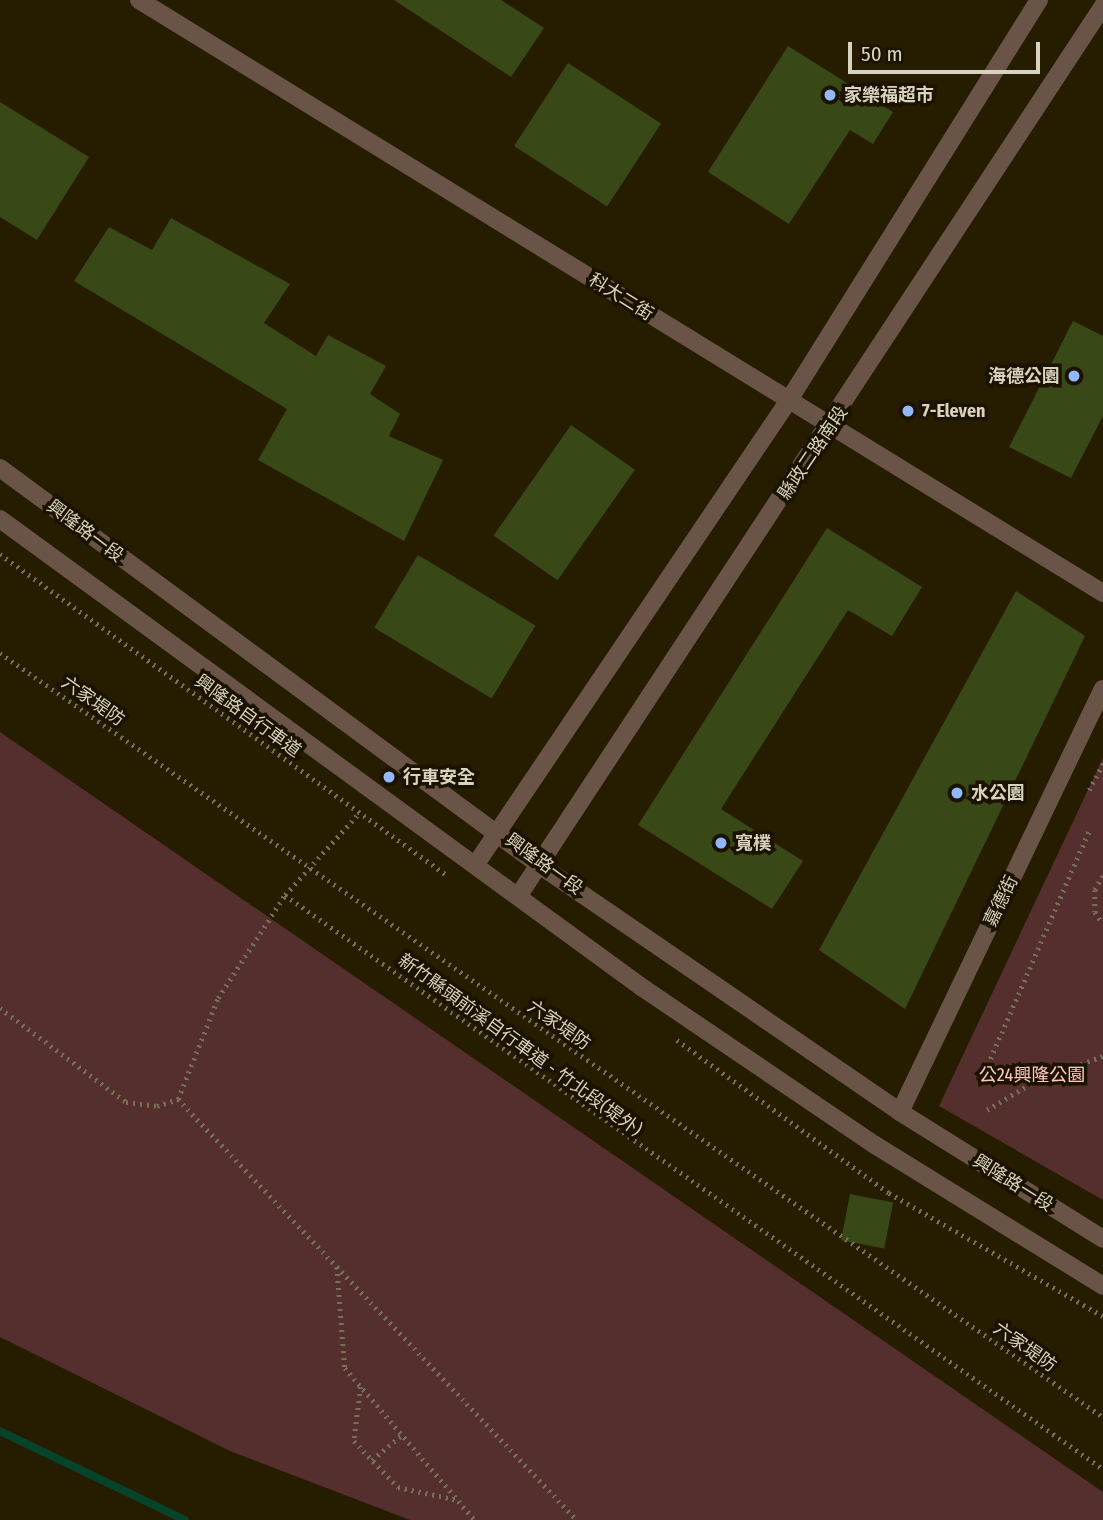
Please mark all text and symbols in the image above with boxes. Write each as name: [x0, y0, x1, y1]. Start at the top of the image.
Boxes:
scale bar: [851, 28, 1044, 72]
text: 50 m: [861, 41, 903, 67]
place label: 家樂福超市: [844, 84, 934, 106]
marker: 家樂福超市: [822, 87, 838, 103]
street label: 科大二街: [585, 269, 657, 325]
place label: 海德公園: [988, 365, 1060, 387]
marker: 海德公園: [1066, 368, 1082, 384]
place label: 7-Eleven: [922, 400, 985, 422]
street label: 縣政二路南段: [774, 402, 852, 504]
marker: 7-Eleven: [900, 403, 916, 419]
street label: 興隆路一段: [43, 495, 127, 567]
street label: 興隆路自行車道: [191, 670, 305, 762]
street label: 六家堤防: [57, 672, 129, 730]
place label: 行車安全: [403, 766, 475, 788]
marker: 行車安全: [381, 769, 397, 785]
place label: 水公園: [971, 782, 1025, 804]
marker: 水公園: [949, 785, 965, 801]
street label: 興隆路一段: [501, 829, 587, 899]
place label: 寬樸: [735, 832, 771, 854]
marker: 寬樸: [713, 835, 729, 851]
street label: 嘉德街: [979, 872, 1023, 930]
street label: 新竹縣頭前溪自行車道 - 竹北段(堤外): [394, 949, 646, 1141]
street label: 六家堤防: [523, 996, 595, 1054]
park label: 公24興隆公園: [979, 1064, 1085, 1086]
street label: 興隆路一段: [969, 1150, 1057, 1216]
street label: 六家堤防: [989, 1318, 1061, 1376]

